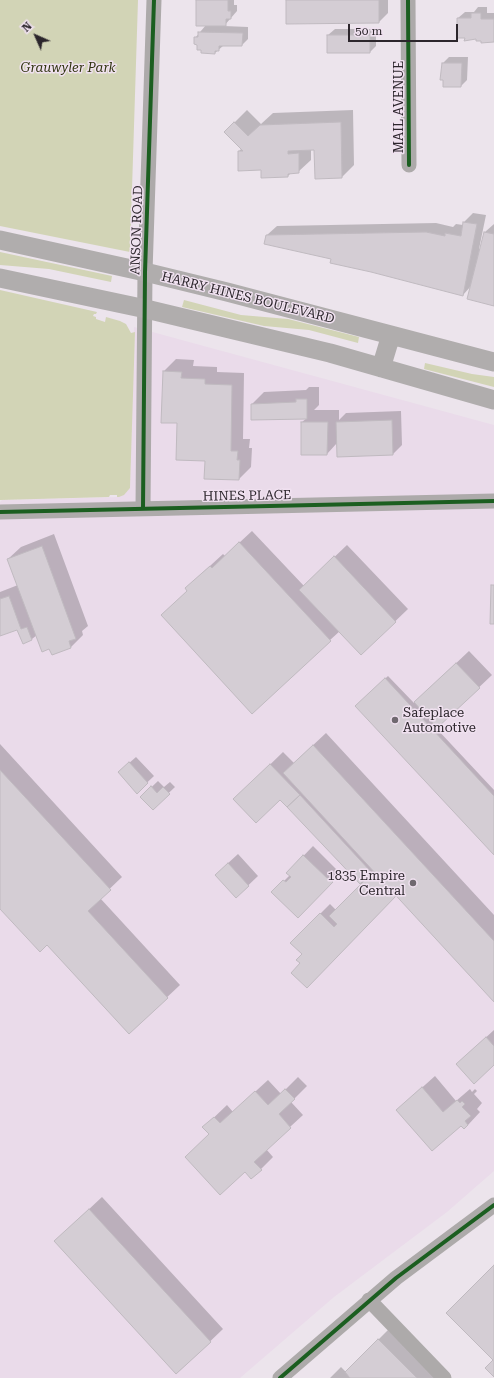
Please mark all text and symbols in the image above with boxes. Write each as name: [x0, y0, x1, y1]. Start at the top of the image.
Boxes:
north arrow: [16, 16, 56, 56]
scale bar: [350, 16, 460, 42]
text: N: [20, 20, 35, 35]
text: 50 m: [355, 24, 382, 38]
park label: Grauwyler Park: [20, 60, 116, 76]
street label: MAIL AVENUE: [391, 61, 407, 153]
street label: ANSON ROAD: [128, 185, 146, 275]
street label: HARRY HINES BOULEVARD: [160, 269, 336, 327]
street label: HINES PLACE: [202, 487, 292, 505]
place label: Safeplace Automotive: [403, 705, 476, 736]
marker: Safeplace Automotive: [390, 715, 400, 725]
place label: 1835 Empire Central: [327, 868, 405, 899]
marker: 1835 Empire Central: [408, 878, 418, 888]

